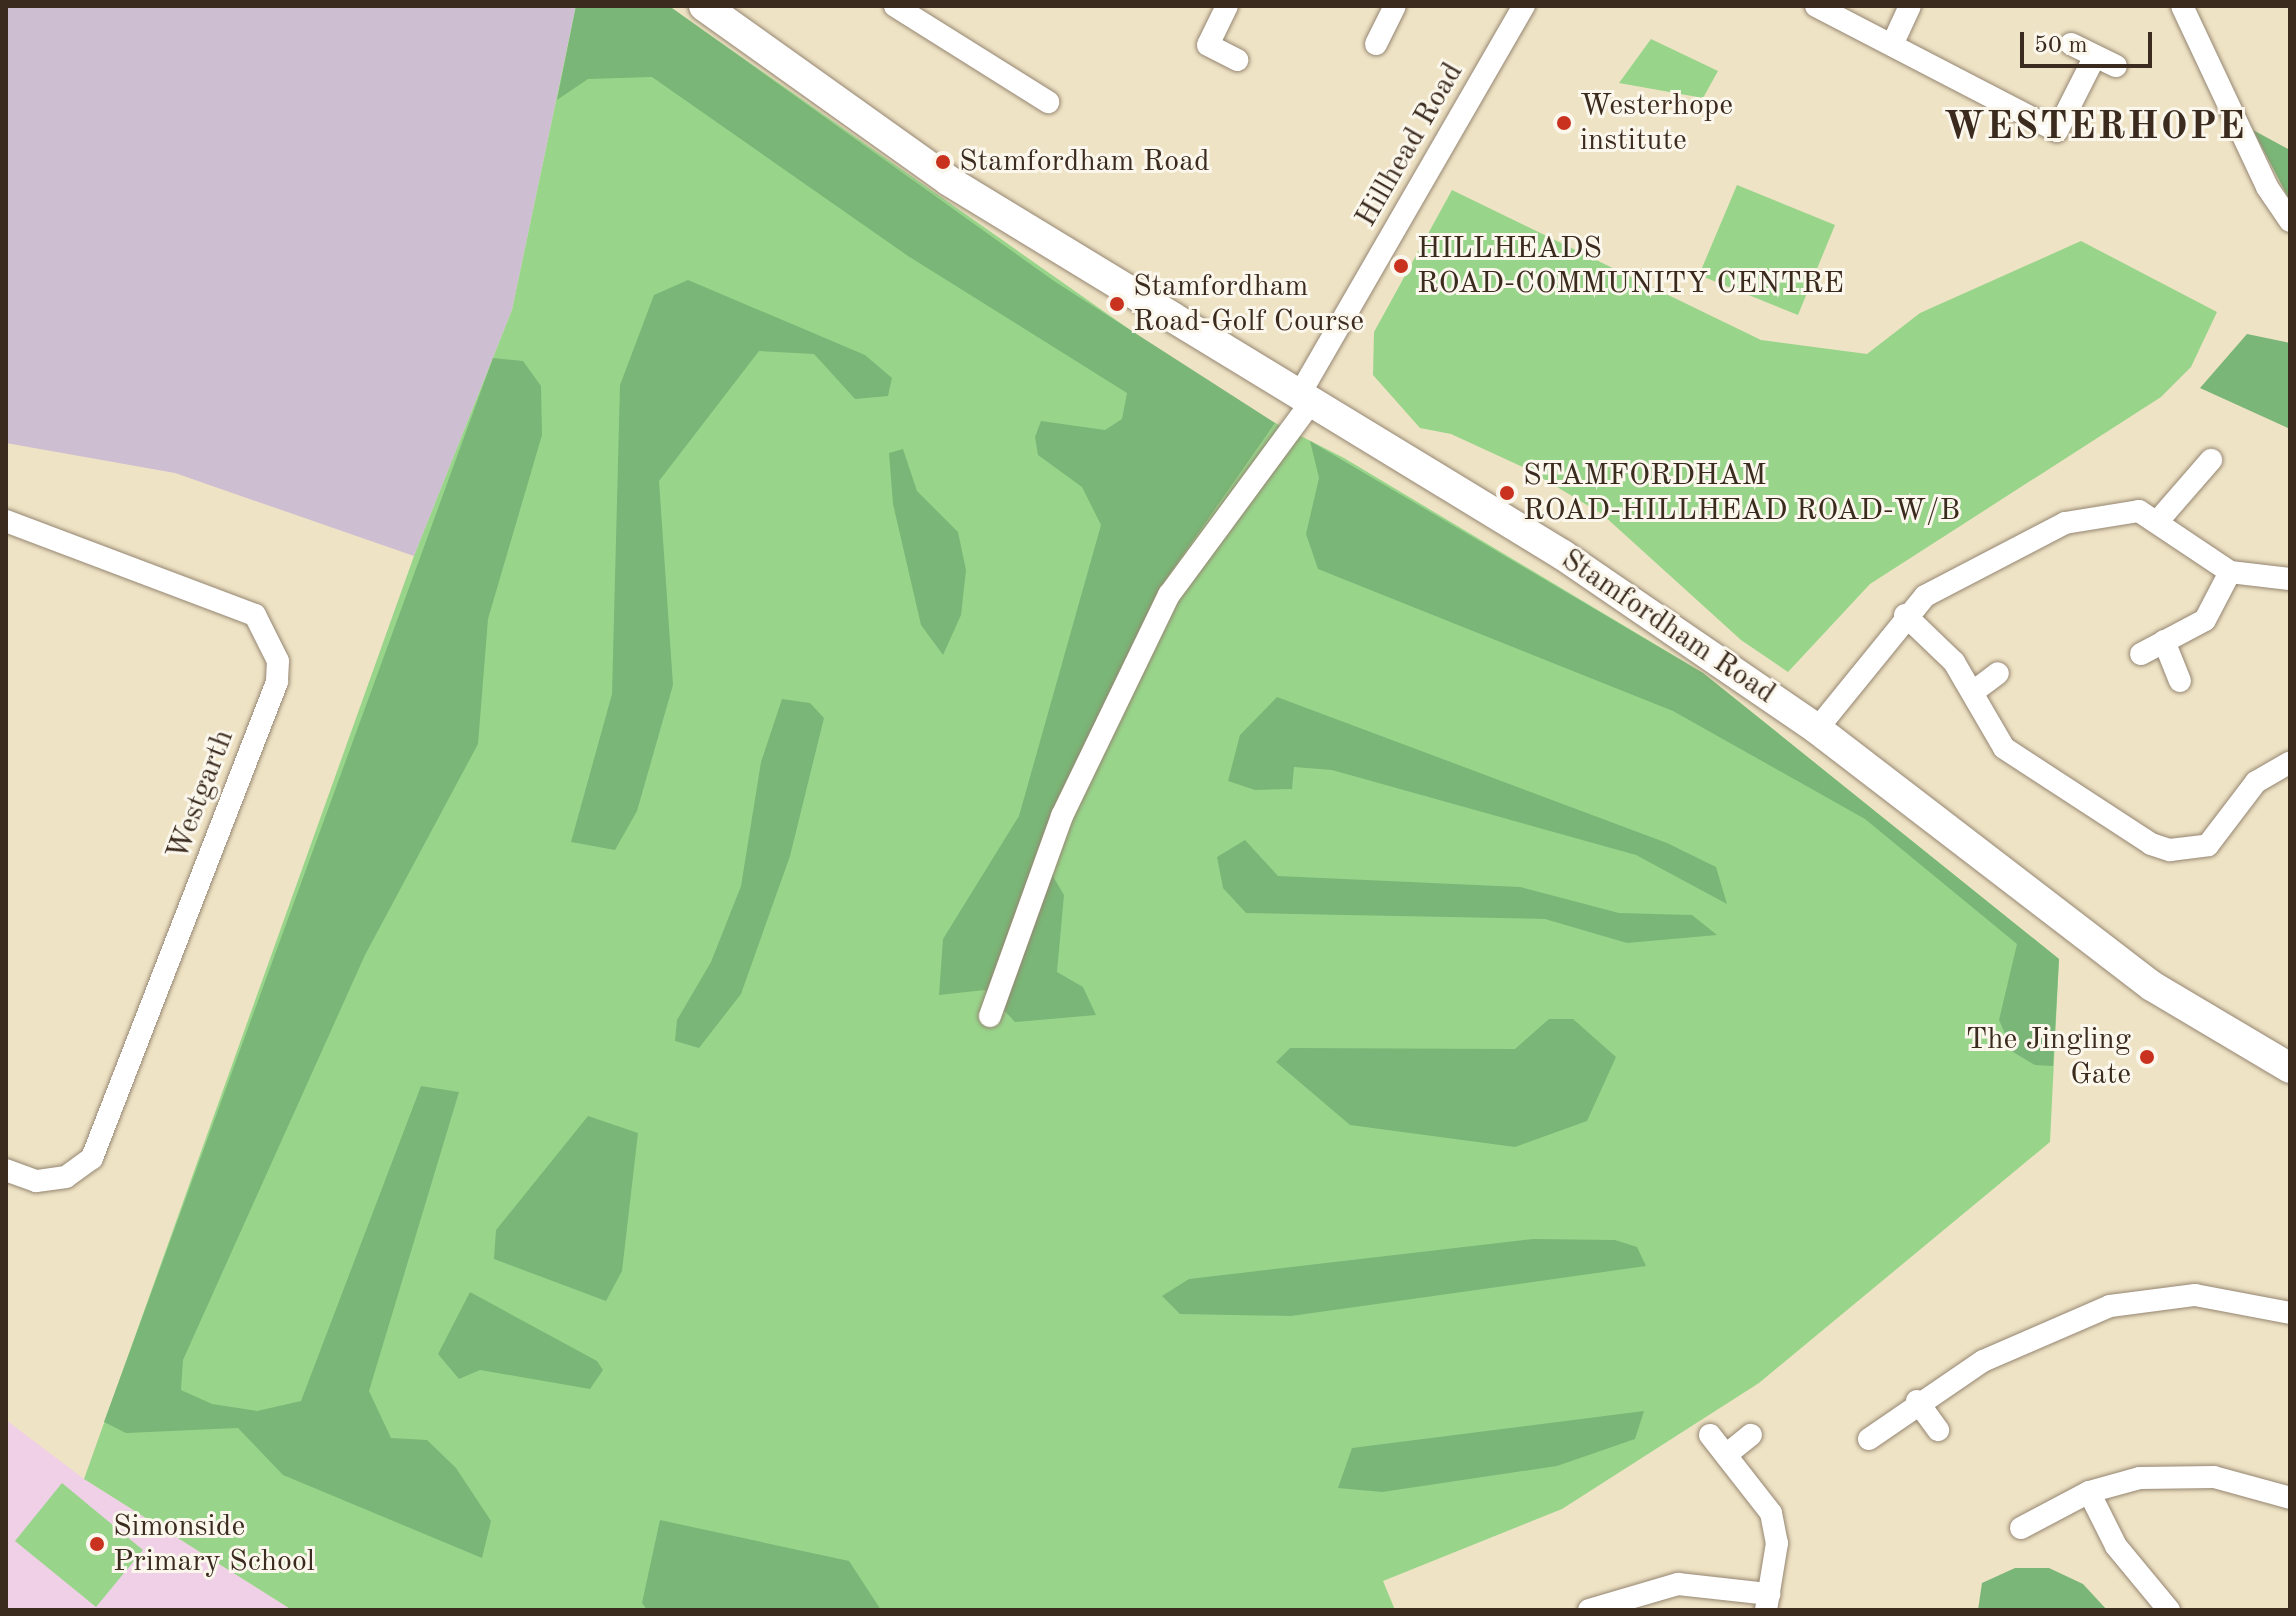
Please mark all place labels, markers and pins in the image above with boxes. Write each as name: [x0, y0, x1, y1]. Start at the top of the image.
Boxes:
place label: Westerhope institute: [1580, 88, 1733, 158]
marker: Westerhope institute: [1555, 114, 1573, 132]
place label: Stamfordham Road: [959, 144, 1210, 180]
marker: Stamfordham Road: [934, 153, 952, 171]
place label: HILLHEADS ROAD-COMMUNITY CENTRE: [1417, 231, 1844, 302]
marker: HILLHEADS ROAD-COMMUNITY CENTRE: [1392, 257, 1410, 275]
place label: Stamfordham Road-Golf Course: [1133, 269, 1364, 340]
marker: Stamfordham Road-Golf Course: [1108, 295, 1126, 313]
place label: STAMFORDHAM ROAD-HILLHEAD ROAD-W/B: [1523, 458, 1960, 528]
marker: STAMFORDHAM ROAD-HILLHEAD ROAD-W/B: [1498, 484, 1516, 502]
place label: The Jingling Gate: [1966, 1022, 2131, 1092]
marker: The Jingling Gate: [2138, 1048, 2156, 1066]
place label: Simonside Primary School: [113, 1509, 315, 1580]
marker: Simonside Primary School: [88, 1535, 106, 1553]

